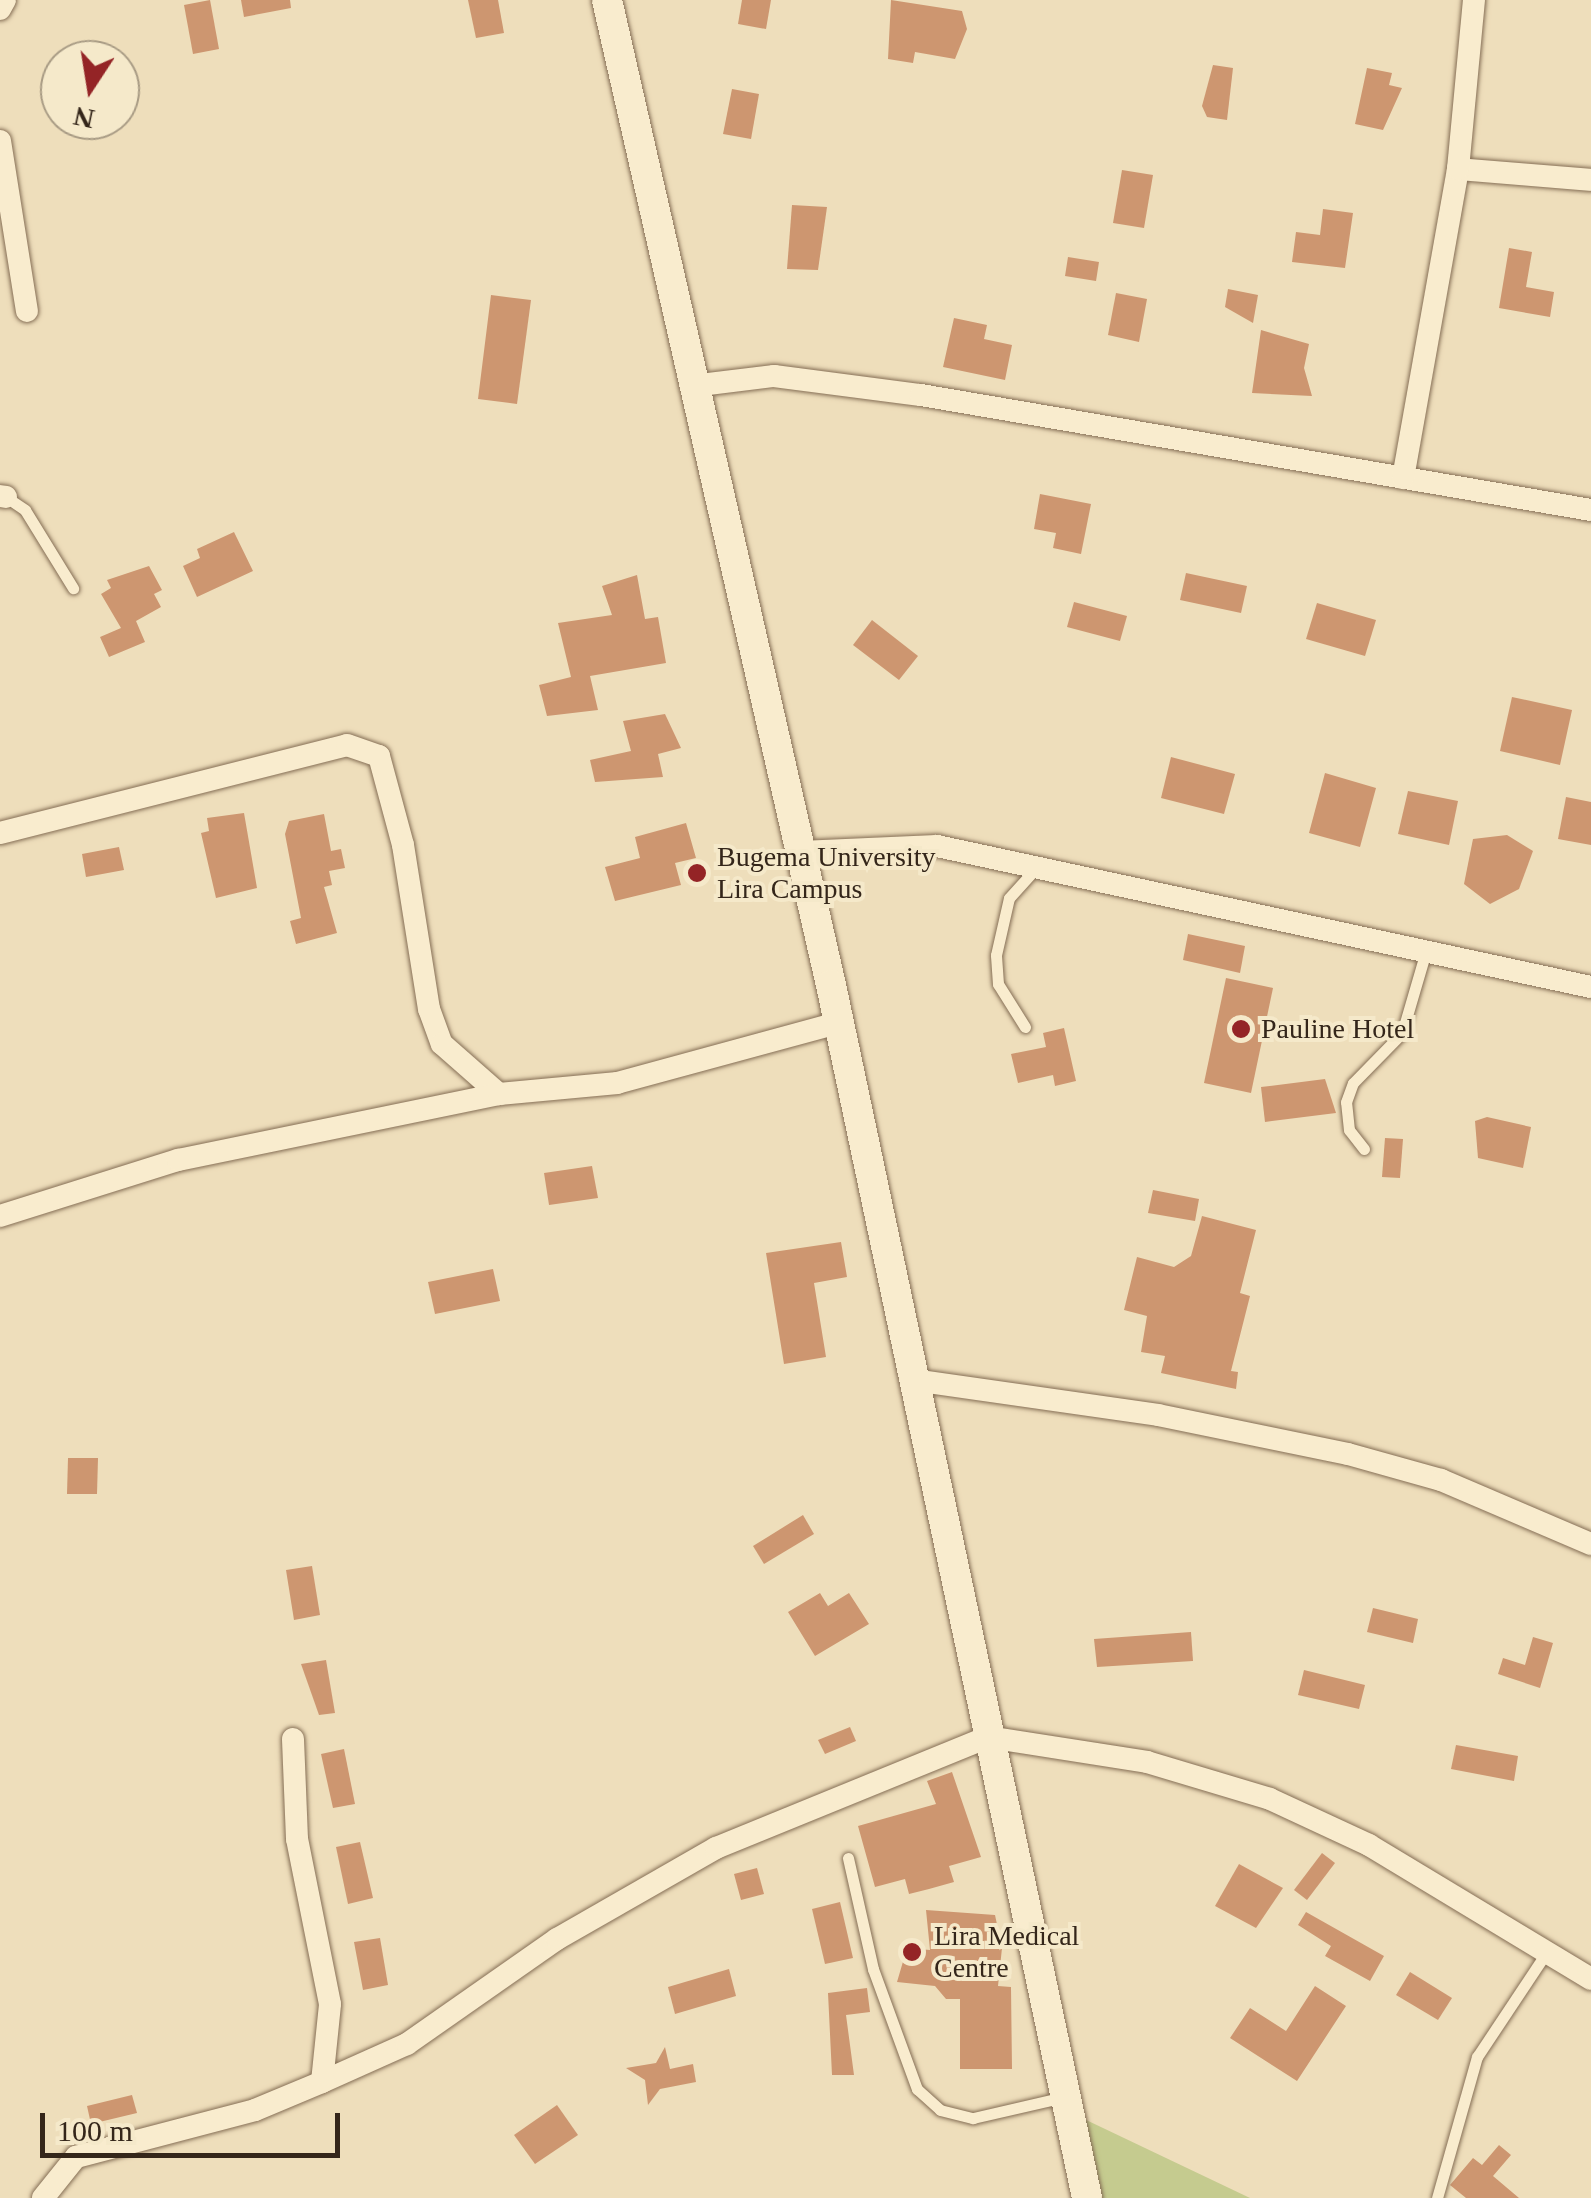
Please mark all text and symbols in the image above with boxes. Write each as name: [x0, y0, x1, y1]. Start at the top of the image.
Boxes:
north arrow: [40, 40, 140, 140]
text: N: [71, 101, 97, 135]
place label: Bugema University Lira Campus: [717, 840, 936, 906]
marker: Bugema University Lira Campus: [686, 862, 708, 884]
place label: Pauline Hotel: [1261, 1012, 1414, 1046]
marker: Pauline Hotel: [1230, 1018, 1252, 1040]
place label: Lira Medical Centre: [934, 1919, 1079, 1985]
marker: Lira Medical Centre: [899, 1939, 925, 1965]
scale bar: [45, 2093, 345, 2155]
text: 100 m: [57, 2114, 133, 2147]

